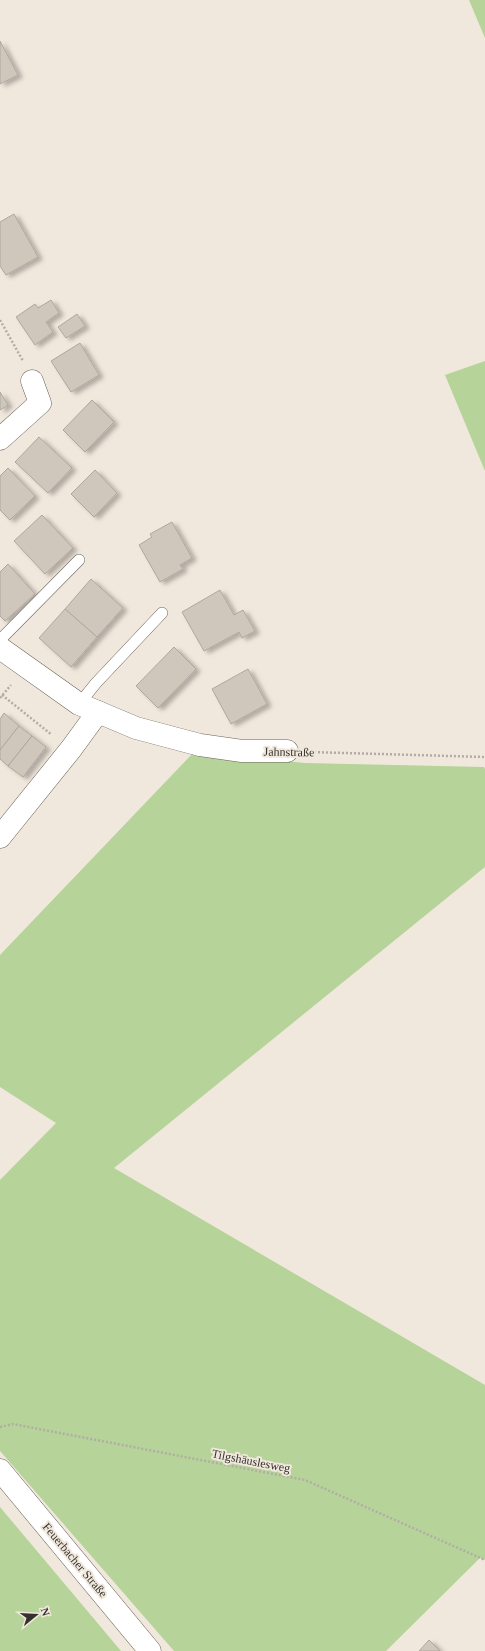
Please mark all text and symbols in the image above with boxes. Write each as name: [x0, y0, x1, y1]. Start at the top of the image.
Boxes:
street label: Jahnstraße: [264, 745, 314, 759]
street label: Tilgshäuslesweg: [211, 1447, 291, 1475]
street label: Feuerbacher Straße: [40, 1520, 110, 1600]
north arrow: [16, 1595, 56, 1635]
text: N: [39, 1606, 52, 1618]

